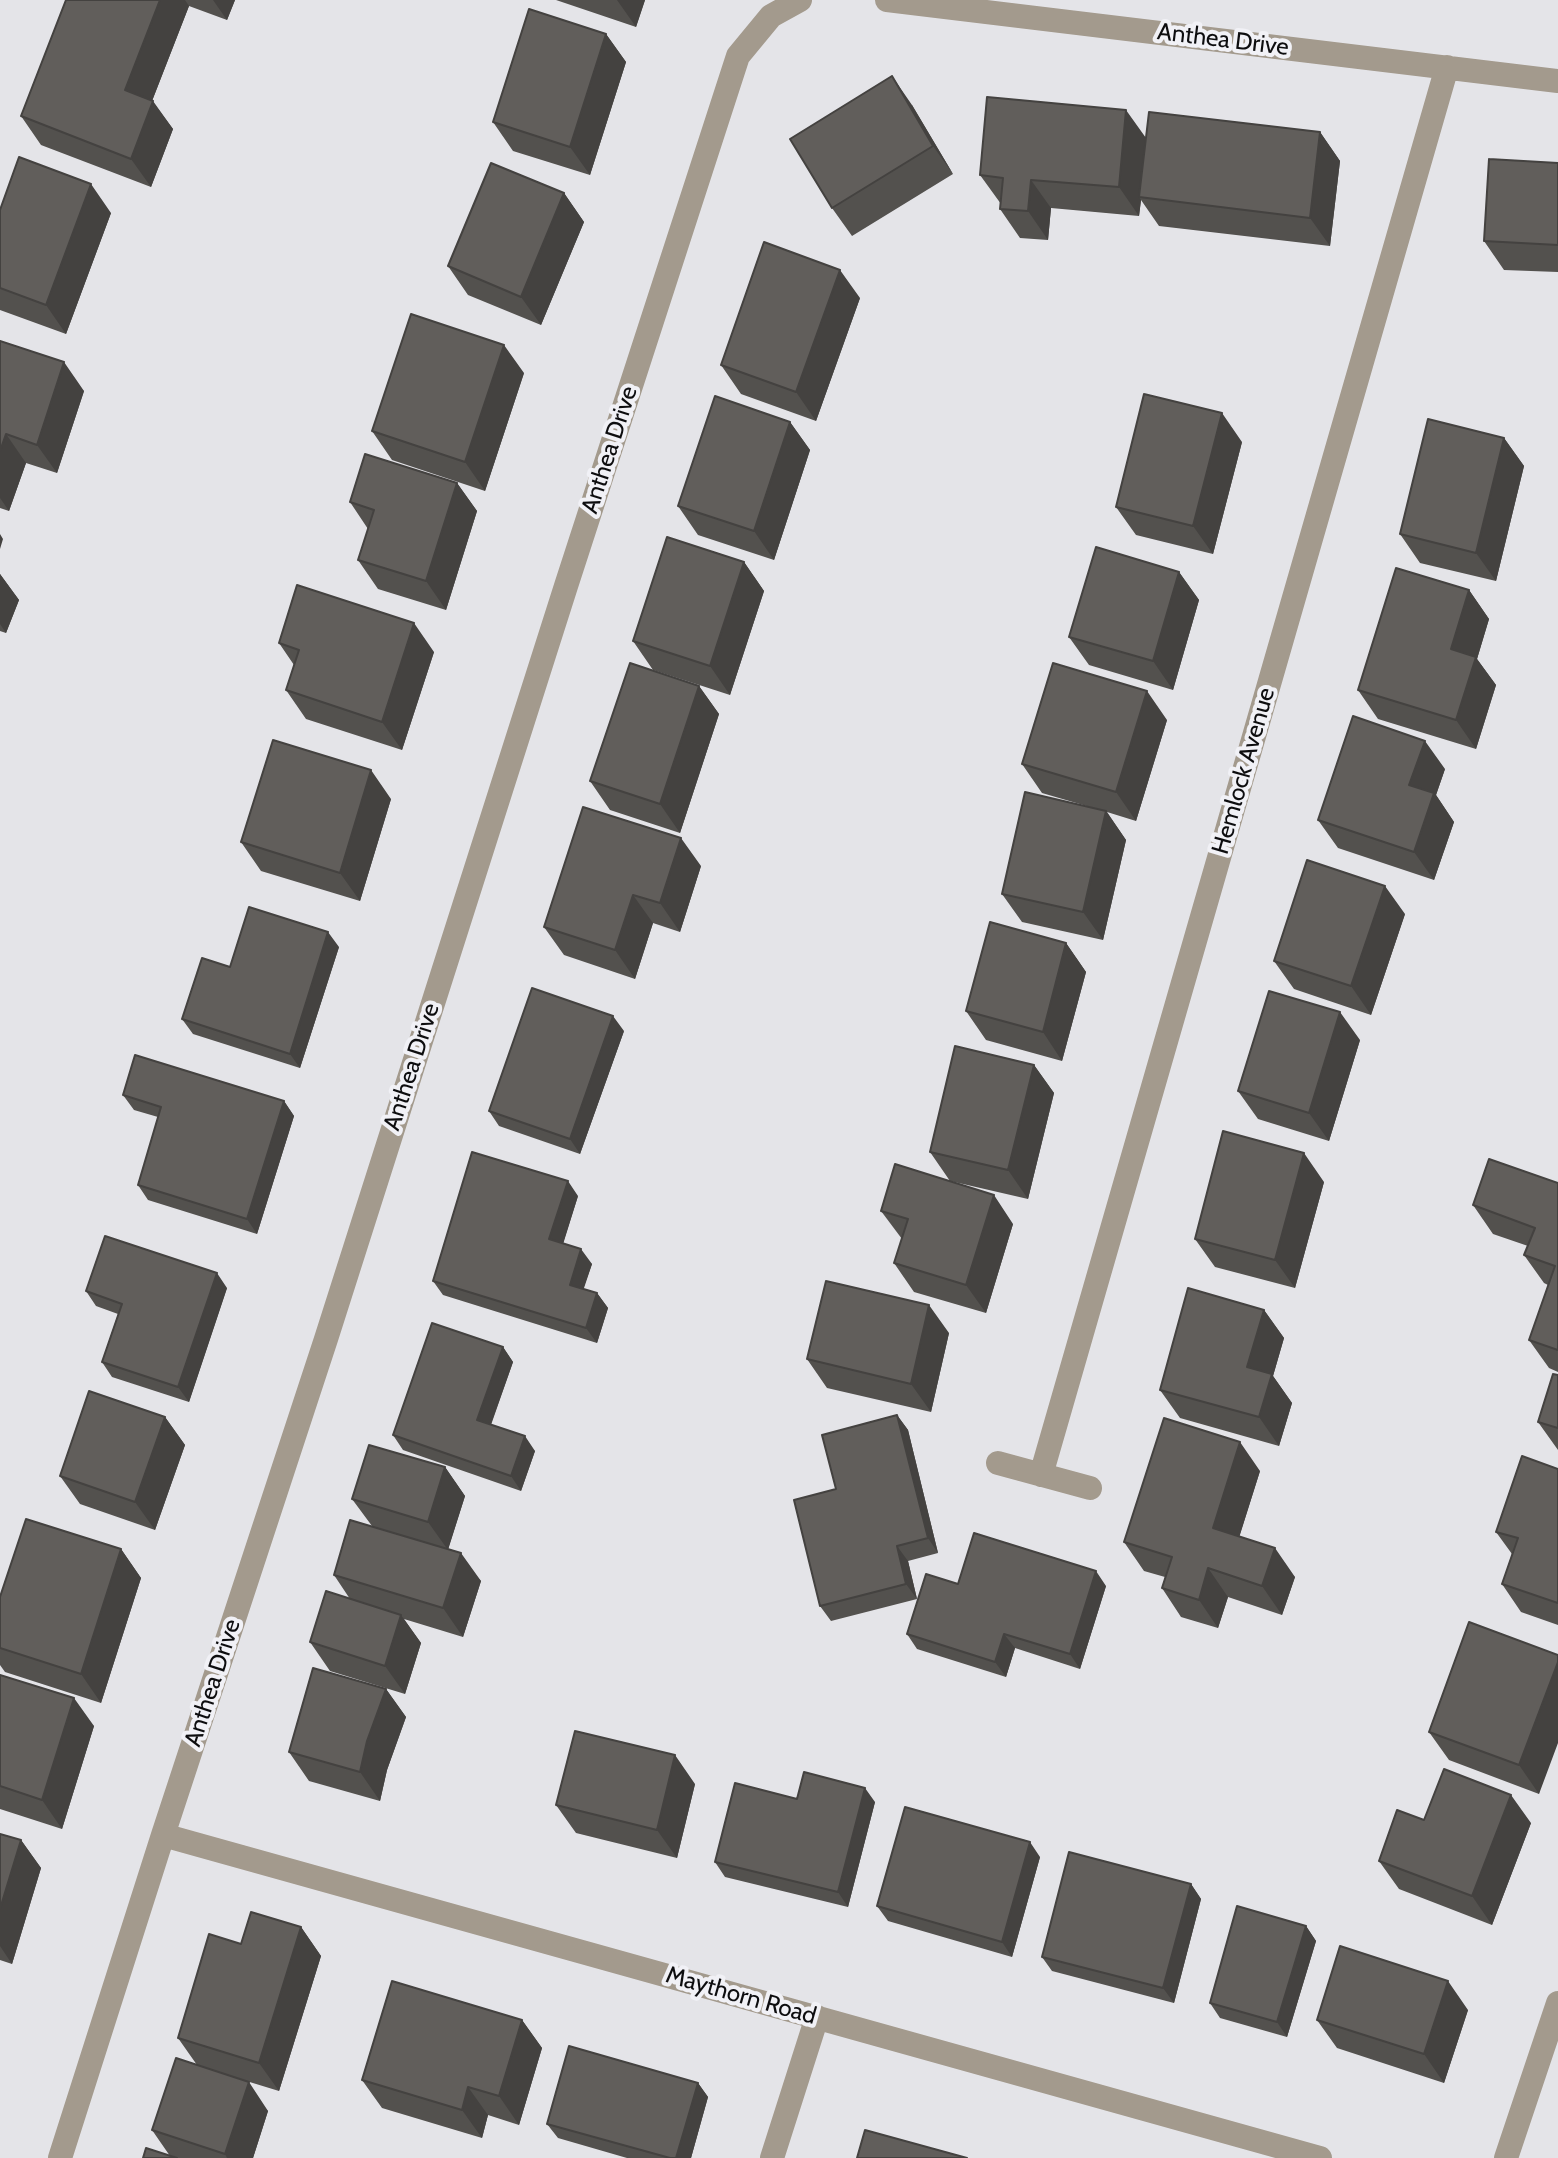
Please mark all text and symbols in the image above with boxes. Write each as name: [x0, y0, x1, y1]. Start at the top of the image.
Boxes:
street label: Anthea Drive: [1156, 18, 1290, 62]
street label: Anthea Drive: [576, 383, 644, 517]
street label: Hemlock Avenue: [1206, 684, 1282, 858]
street label: Anthea Drive: [378, 1000, 446, 1134]
street label: Anthea Drive: [179, 1616, 247, 1750]
street label: Maythorn Road: [662, 1961, 820, 2031]

